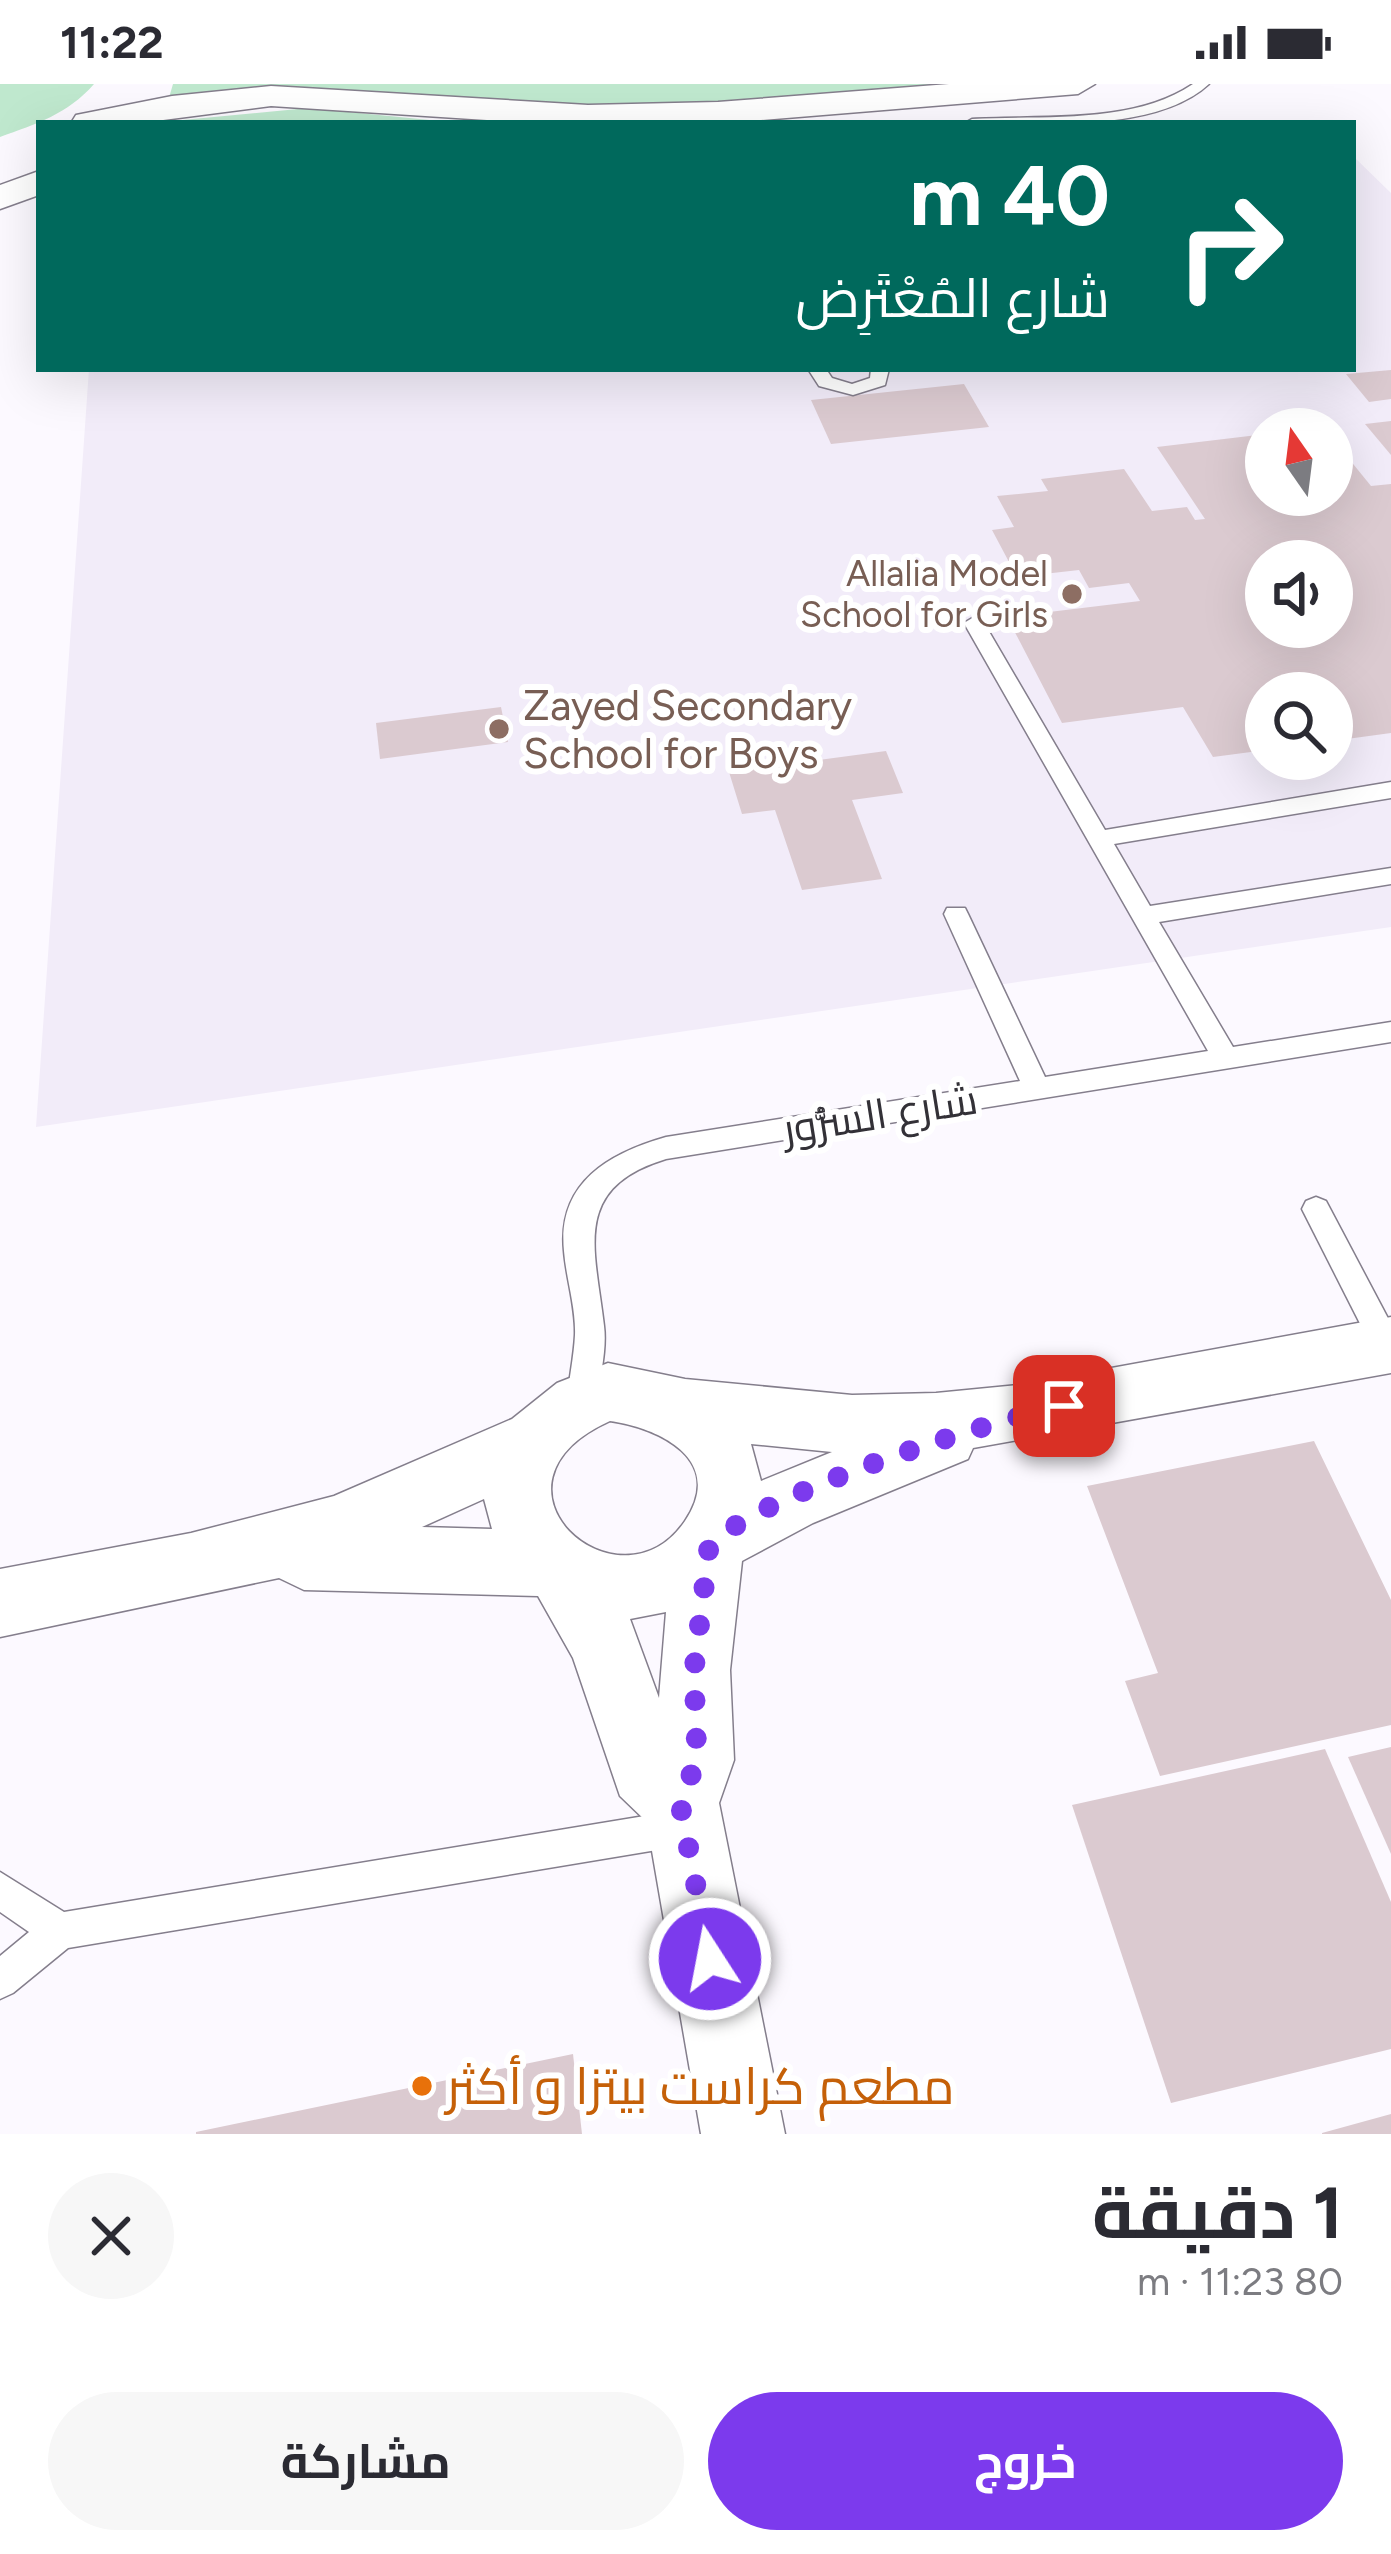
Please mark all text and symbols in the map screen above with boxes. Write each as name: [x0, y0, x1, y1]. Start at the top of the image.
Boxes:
text: 11:22: [60, 15, 164, 69]
text: 40 m: [909, 145, 1110, 246]
icon: right: [1152, 168, 1308, 324]
text: شارع المُعْتَرِض: [796, 266, 1110, 331]
north arrow: [1245, 408, 1353, 516]
map controls: [1245, 408, 1353, 780]
button: sound: [1245, 540, 1353, 648]
place label: Allalia Model School for Girls: [800, 552, 1048, 636]
marker: Allalia Model School for Girls: [1059, 581, 1085, 607]
button: search: [1245, 672, 1353, 780]
place label: Zayed Secondary School for Boys: [523, 680, 852, 779]
marker: Zayed Secondary School for Boys: [486, 716, 512, 742]
street label: شارع السُّرُور: [777, 1073, 981, 1157]
pin: [1013, 1355, 1115, 1457]
icon: arrive: [1031, 1373, 1097, 1439]
position arrow: [647, 1896, 773, 2022]
place label: مطعم كراست بيتزا و أكثر: [443, 2055, 954, 2121]
marker: مطعم كراست بيتزا و أكثر: [409, 2073, 435, 2099]
text: 1 دقيقة: [1092, 2170, 1343, 2256]
button: close: [48, 2173, 174, 2299]
text: 80 m · 11:23: [1137, 2258, 1343, 2305]
button: مشاركة: [48, 2392, 684, 2530]
button: خروج: [708, 2392, 1343, 2530]

